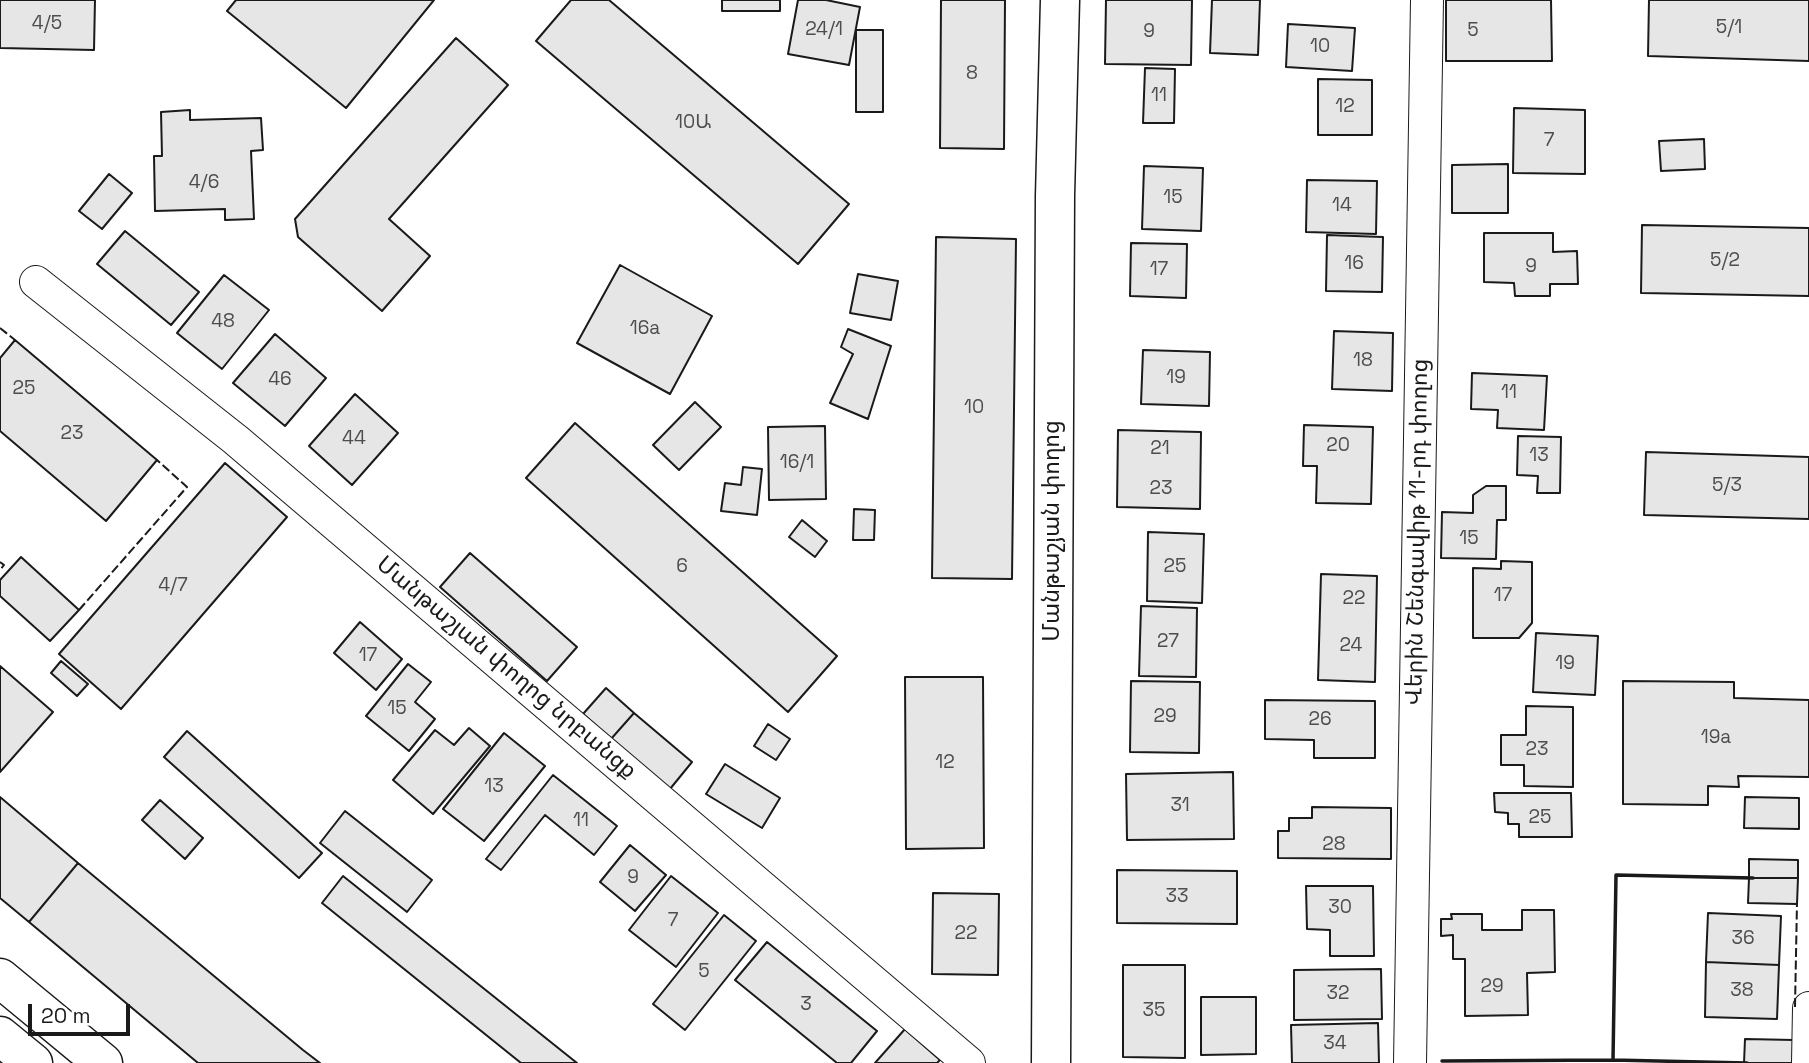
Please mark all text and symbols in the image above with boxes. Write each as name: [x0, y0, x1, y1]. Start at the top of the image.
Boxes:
house number: 4/5: [32, 13, 62, 35]
house number: 5/1: [1716, 17, 1742, 39]
house number: 24/1: [805, 19, 843, 41]
house number: 5: [1467, 20, 1479, 42]
house number: 9: [1143, 21, 1155, 43]
house number: 10: [1310, 36, 1330, 58]
house number: 8: [966, 63, 978, 85]
house number: 11: [1151, 85, 1167, 107]
house number: 12: [1335, 96, 1355, 118]
house number: 10Ա: [675, 112, 711, 134]
house number: 7: [1544, 130, 1554, 152]
house number: 4/6: [189, 172, 219, 194]
house number: 15: [1163, 187, 1183, 209]
house number: 14: [1332, 195, 1352, 217]
house number: 5/2: [1710, 250, 1740, 272]
house number: 16: [1344, 253, 1364, 275]
house number: 9: [1525, 256, 1537, 278]
house number: 17: [1150, 259, 1168, 281]
house number: 48: [211, 311, 235, 333]
house number: 16a: [630, 318, 660, 340]
house number: 18: [1353, 350, 1373, 372]
street label: Վերին Շենգավիթ 11-րդ փողոց: [1401, 358, 1435, 706]
house number: 19: [1166, 367, 1186, 389]
house number: 46: [268, 369, 292, 391]
house number: 25: [13, 378, 35, 400]
house number: 11: [1501, 382, 1517, 404]
house number: 10: [964, 397, 984, 419]
street label: Մանթաշյան փողոց: [1039, 420, 1067, 642]
house number: 23: [61, 423, 83, 445]
house number: 44: [342, 428, 366, 450]
house number: 20: [1326, 435, 1350, 457]
house number: 21: [1150, 438, 1170, 460]
house number: 13: [1529, 445, 1549, 467]
house number: 16/1: [780, 452, 814, 474]
house number: 5/3: [1712, 475, 1742, 497]
house number: 23: [1150, 478, 1172, 500]
house number: 15: [1459, 528, 1479, 550]
street label: Մանթաշյան փողոց նրբանցք: [370, 551, 642, 785]
house number: 6: [676, 556, 688, 578]
house number: 25: [1164, 556, 1186, 578]
house number: 4/7: [158, 575, 188, 597]
house number: 17: [1494, 585, 1512, 607]
house number: 22: [1343, 588, 1365, 610]
house number: 27: [1157, 631, 1179, 653]
house number: 24: [1340, 635, 1362, 657]
house number: 17: [359, 645, 377, 667]
house number: 19: [1555, 653, 1575, 675]
house number: 15: [387, 698, 407, 720]
house number: 29: [1153, 706, 1177, 728]
house number: 26: [1308, 709, 1332, 731]
house number: 19a: [1701, 727, 1731, 749]
house number: 23: [1526, 739, 1548, 761]
house number: 12: [935, 752, 955, 774]
house number: 13: [484, 776, 504, 798]
house number: 31: [1170, 795, 1190, 817]
house number: 25: [1529, 807, 1551, 829]
house number: 11: [573, 810, 589, 832]
house number: 28: [1322, 834, 1346, 856]
house number: 9: [627, 867, 639, 889]
house number: 33: [1166, 886, 1188, 908]
house number: 30: [1328, 897, 1352, 919]
house number: 7: [668, 910, 678, 932]
house number: 22: [955, 923, 977, 945]
house number: 36: [1731, 928, 1755, 950]
house number: 5: [698, 961, 710, 983]
house number: 29: [1480, 976, 1504, 998]
house number: 38: [1730, 980, 1754, 1002]
house number: 32: [1327, 983, 1349, 1005]
scale bar: [32, 990, 133, 1034]
house number: 3: [800, 994, 812, 1016]
house number: 35: [1143, 1000, 1165, 1022]
text: 20 m: [41, 1002, 91, 1029]
house number: 34: [1323, 1033, 1347, 1055]

